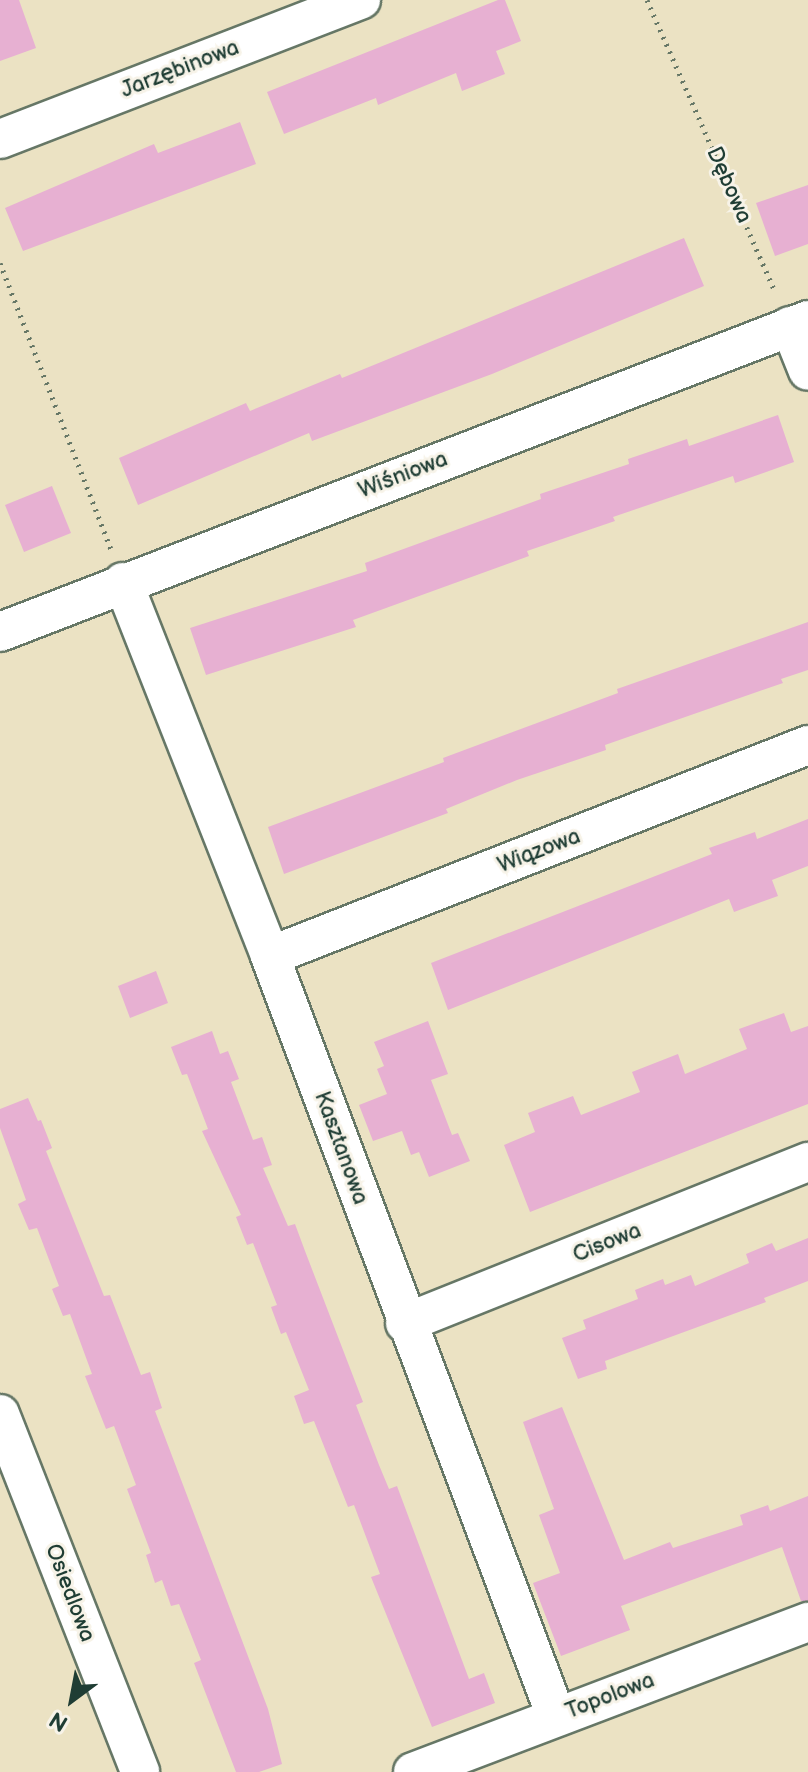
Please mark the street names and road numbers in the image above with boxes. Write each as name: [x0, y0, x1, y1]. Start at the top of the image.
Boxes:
street label: Jarzębinowa: [117, 34, 243, 104]
street label: Dębowa: [701, 143, 757, 227]
street label: Wiśniowa: [355, 446, 451, 504]
street label: Wiązowa: [494, 823, 584, 879]
street label: Kasztanowa: [308, 1088, 374, 1208]
street label: Cisowa: [569, 1217, 645, 1269]
street label: Osiedlowa: [39, 1540, 101, 1646]
street label: Topolowa: [562, 1667, 658, 1725]

